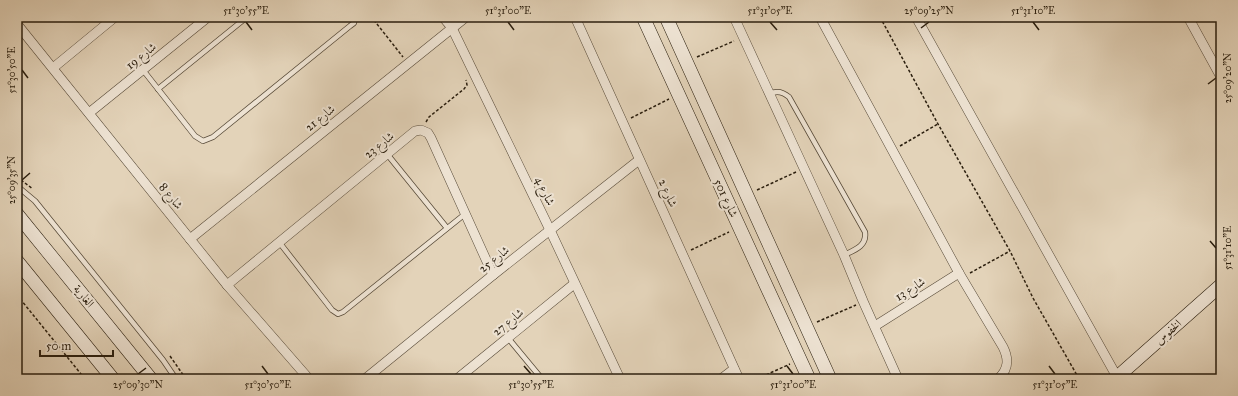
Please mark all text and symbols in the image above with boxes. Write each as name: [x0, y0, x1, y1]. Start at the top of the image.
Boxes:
text: 51°30'55"E: [223, 5, 269, 17]
text: 51°31'00"E: [485, 5, 531, 17]
text: 51°31'05"E: [748, 5, 792, 17]
text: 25°09'25"N: [904, 5, 954, 17]
text: 51°31'10"E: [1011, 5, 1055, 17]
street label: شارع 19: [123, 40, 161, 75]
text: 51°30'50"E: [6, 47, 18, 93]
text: 25°09'20"N: [1222, 52, 1234, 103]
street label: شارع 21: [302, 102, 340, 137]
street label: شارع 23: [361, 129, 399, 164]
text: 25°09'35"N: [6, 155, 18, 204]
street label: شارع 4: [529, 174, 558, 210]
street label: شارع 2: [652, 177, 680, 211]
street label: شارع 501: [707, 177, 741, 221]
street label: شارع 8: [153, 180, 186, 215]
text: 51°31'10"E: [1222, 226, 1234, 270]
street label: شارع 25: [476, 243, 515, 278]
street label: شارع 13: [892, 274, 930, 307]
street label: الغارية: [70, 282, 98, 311]
street label: شارع 27: [490, 305, 529, 342]
street label: الخفوس: [1152, 316, 1185, 348]
scale bar: [40, 332, 113, 358]
text: 50 m: [46, 339, 71, 353]
text: 25°09'30"N: [113, 379, 163, 391]
text: 51°30'50"E: [245, 379, 291, 391]
text: 51°30'55"E: [508, 379, 554, 391]
text: 51°31'00"E: [770, 379, 816, 391]
text: 51°31'05"E: [1033, 379, 1077, 391]

